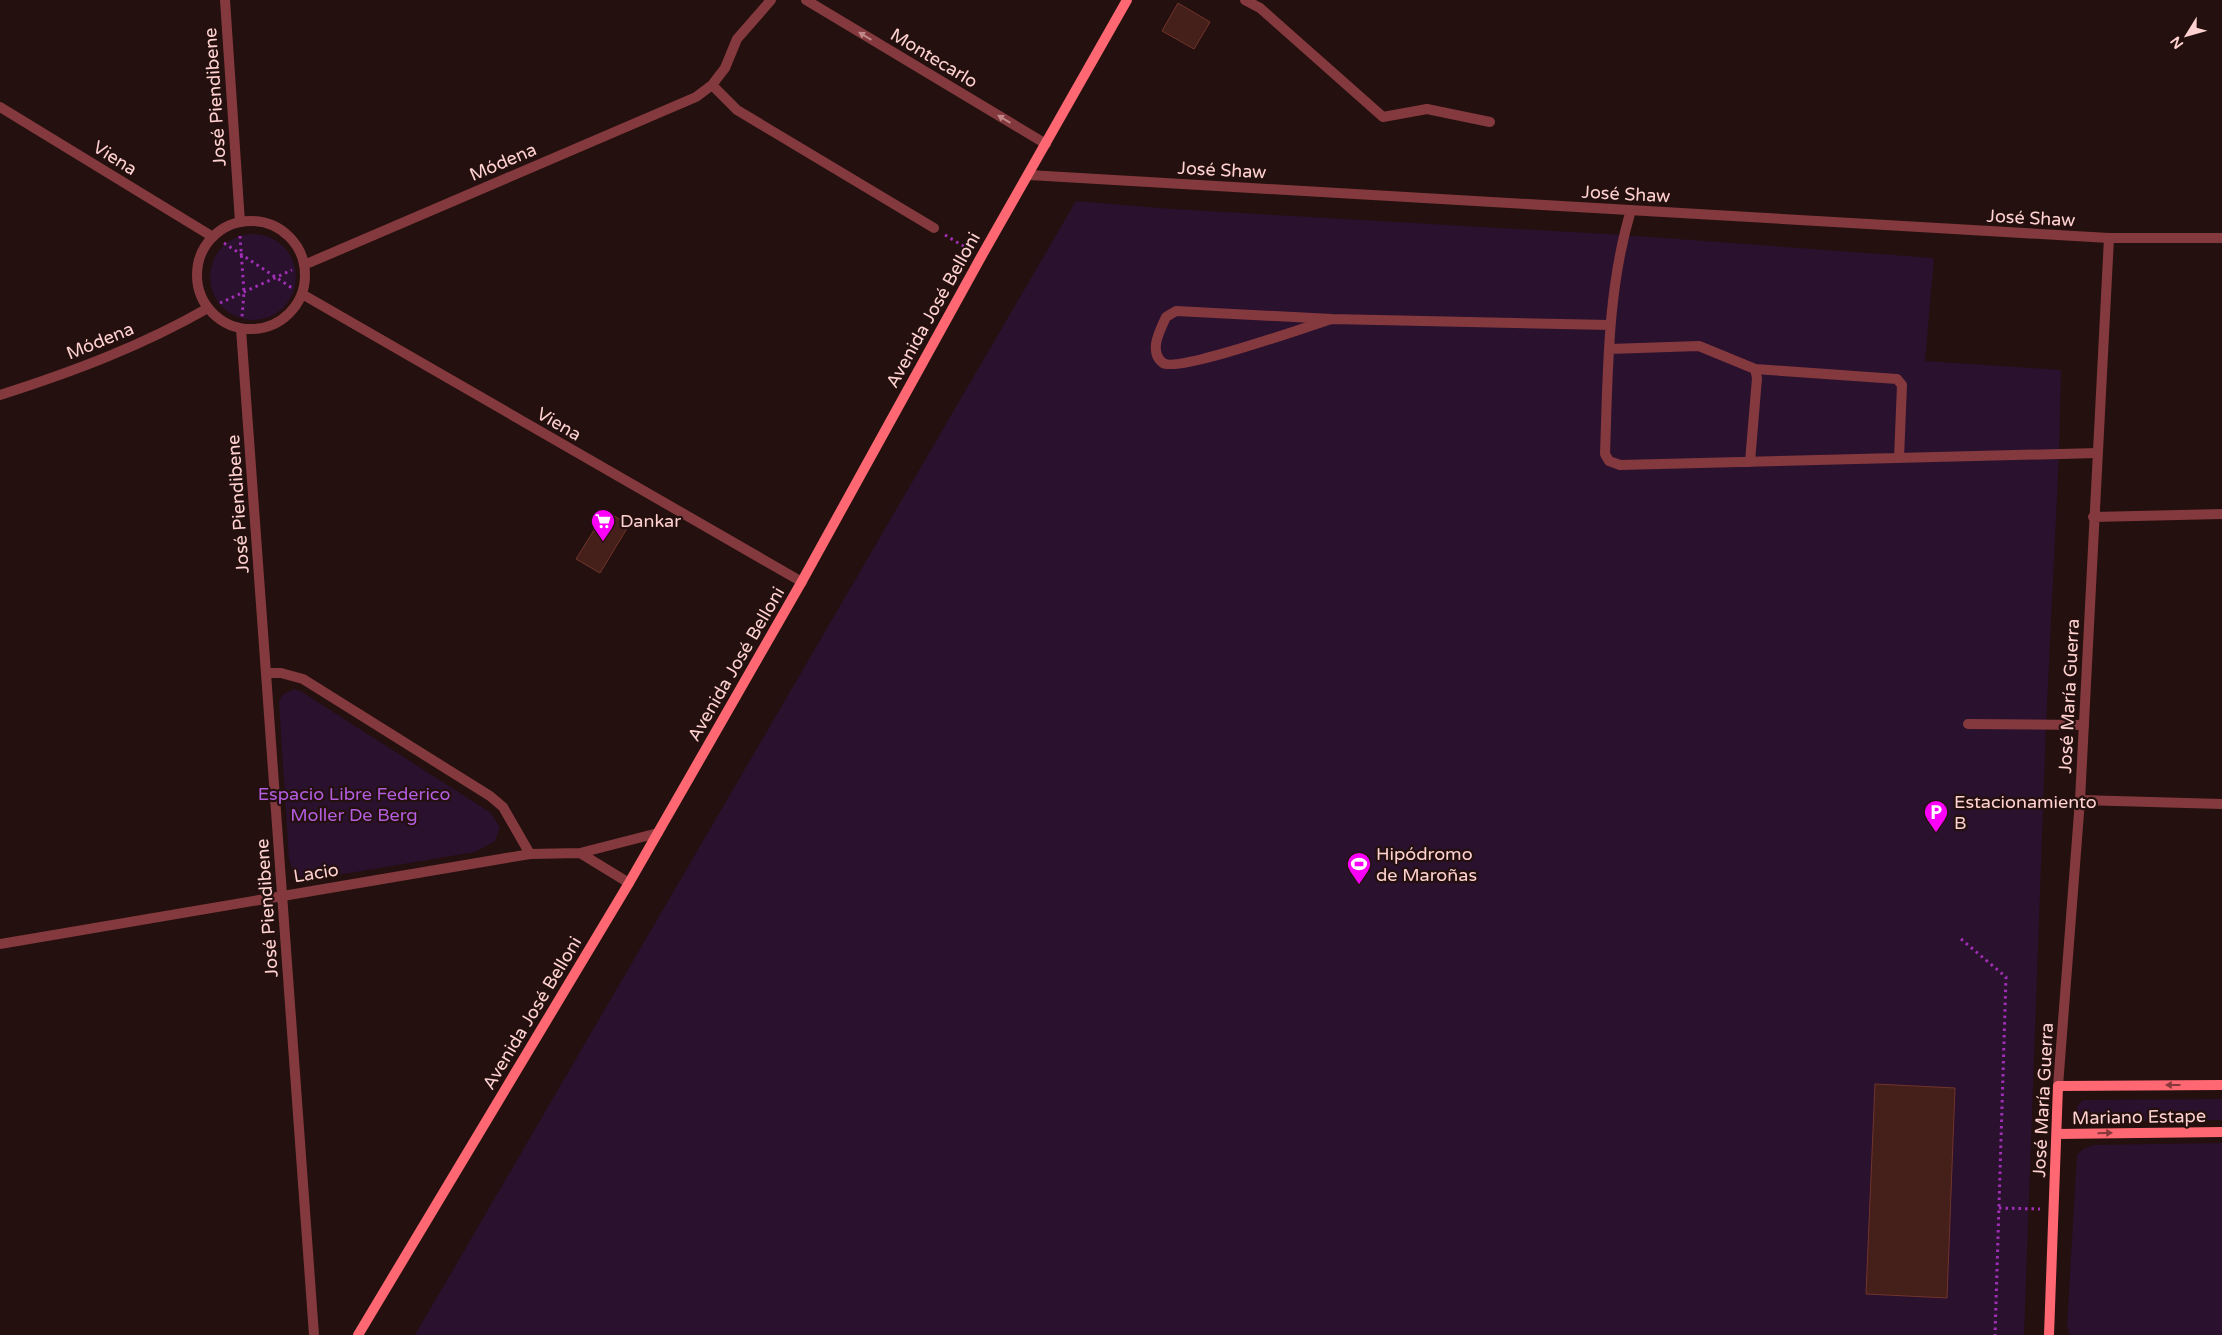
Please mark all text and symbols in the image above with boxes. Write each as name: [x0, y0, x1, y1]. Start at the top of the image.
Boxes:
north arrow: [2162, 10, 2212, 60]
street label: Montecarlo: [886, 23, 982, 93]
street label: José Piendibene: [199, 27, 231, 167]
one-way arrow: [858, 31, 872, 40]
text: N: [2167, 33, 2187, 52]
one-way arrow: [998, 115, 1011, 124]
street label: Viena: [89, 136, 141, 180]
street label: Módena: [466, 138, 540, 186]
street label: José Shaw: [1177, 157, 1267, 183]
street label: José Shaw: [1581, 181, 1671, 207]
street label: José Shaw: [1986, 205, 2076, 231]
street label: Avenida José Belloni: [881, 228, 985, 392]
street label: Módena: [63, 318, 137, 364]
street label: Viena: [533, 402, 585, 446]
street label: José Piendibene: [222, 434, 254, 574]
supermarket icon: Dankar: [590, 508, 616, 542]
place label: Dankar: [620, 510, 681, 532]
street label: Avenida José Belloni: [683, 583, 789, 745]
street label: José María Guerra: [2054, 618, 2084, 774]
park label: Espacio Libre Federico Moller De Berg: [258, 783, 450, 826]
place label: Estacionamiento B: [1954, 791, 2097, 834]
parking icon: Estacionamiento B: [1923, 799, 1949, 833]
street label: José Piendibene: [251, 838, 283, 978]
place label: Hipódromo de Maroñas: [1376, 843, 1477, 886]
sports icon: Hipódromo de Maroñas: [1346, 851, 1372, 885]
street label: Lacio: [292, 859, 340, 887]
street label: Avenida José Belloni: [478, 932, 586, 1094]
street label: José María Guerra: [2028, 1022, 2058, 1178]
one-way arrow: [2165, 1081, 2181, 1089]
street label: Mariano Estape: [2072, 1105, 2206, 1129]
one-way arrow: [2098, 1129, 2114, 1137]

